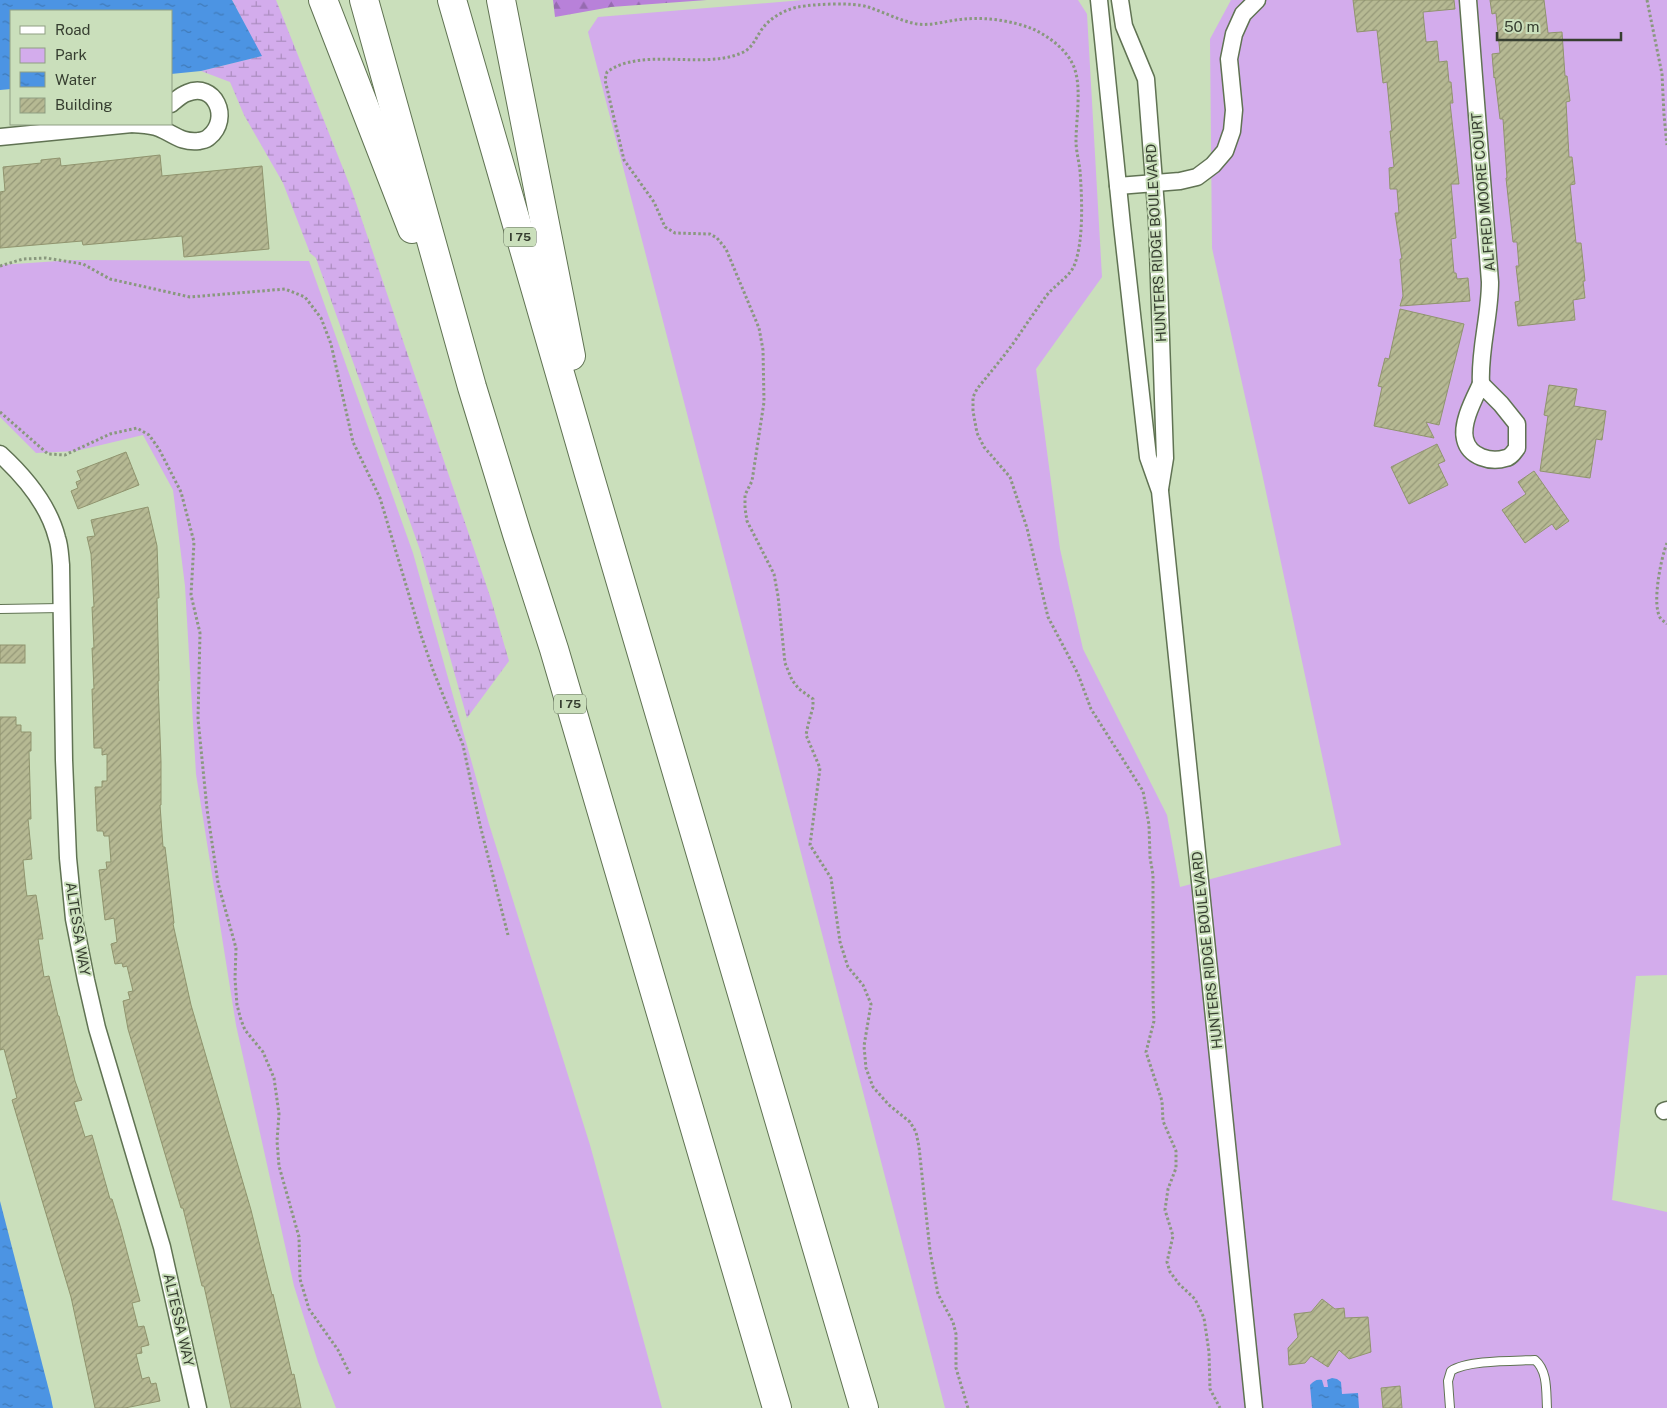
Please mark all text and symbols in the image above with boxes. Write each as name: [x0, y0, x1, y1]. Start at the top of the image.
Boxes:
legend: [10, 10, 172, 125]
scale bar: [1497, 10, 1621, 42]
text: 50 m: [1504, 18, 1539, 35]
text: Road: [55, 21, 91, 38]
text: Park: [55, 46, 87, 63]
text: Water: [55, 71, 97, 88]
text: Building: [55, 96, 113, 113]
street label: ALFRED MOORE COURT: [1468, 112, 1498, 272]
street label: HUNTERS RIDGE BOULEVARD: [1143, 143, 1169, 343]
road number: I 75: [504, 228, 536, 246]
road number: I 75: [554, 694, 586, 714]
street label: HUNTERS RIDGE BOULEVARD: [1189, 850, 1225, 1050]
street label: ALTESSA WAY: [63, 881, 93, 977]
street label: ALTESSA WAY: [161, 1272, 198, 1368]

